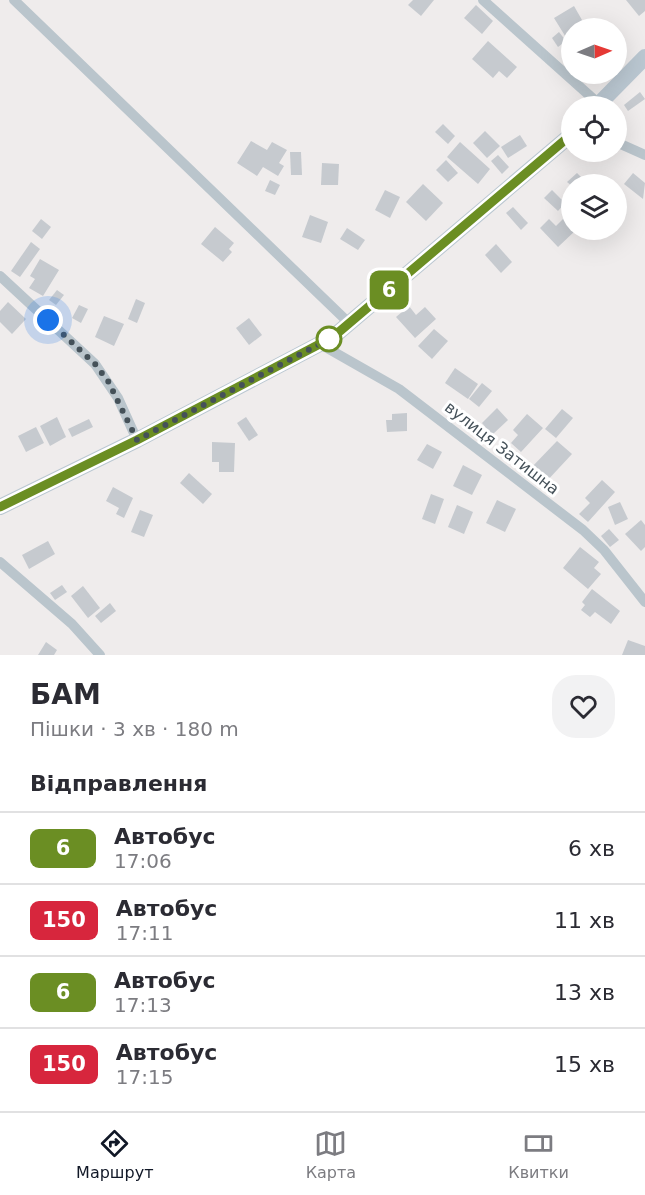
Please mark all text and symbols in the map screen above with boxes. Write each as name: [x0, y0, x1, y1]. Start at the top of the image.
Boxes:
north arrow: [561, 18, 627, 84]
map controls: [561, 18, 627, 240]
button: locate: [561, 96, 627, 162]
button: layers: [561, 174, 627, 240]
line badge: 6: [370, 270, 408, 310]
text: 6: [382, 278, 396, 302]
your location: [33, 305, 63, 335]
unlabelled marker: [316, 326, 342, 352]
street label: вулиця Затишна: [441, 397, 563, 499]
button: heart: [552, 675, 615, 738]
text: БАМ: [30, 678, 101, 711]
text: Пішки · 3 хв · 180 m: [30, 717, 239, 741]
text: Відправлення: [30, 771, 207, 796]
text: Автобус: [114, 824, 216, 849]
text: 6: [56, 836, 70, 860]
text: 6 хв: [568, 836, 615, 861]
text: 17:06: [114, 849, 172, 873]
text: Автобус: [116, 896, 217, 921]
text: 150: [42, 908, 86, 932]
text: 11 хв: [554, 908, 615, 933]
text: 17:11: [116, 921, 173, 945]
text: Автобус: [114, 968, 216, 993]
text: 6: [56, 980, 70, 1004]
text: 13 хв: [554, 980, 615, 1005]
text: 17:13: [114, 993, 172, 1017]
text: Автобус: [116, 1040, 217, 1065]
text: 150: [42, 1052, 86, 1076]
text: 15 хв: [554, 1052, 615, 1077]
text: 17:15: [116, 1065, 173, 1089]
tab: Маршрут: [76, 1127, 153, 1182]
tab: Карта: [306, 1127, 356, 1182]
tab: Квитки: [508, 1127, 569, 1182]

